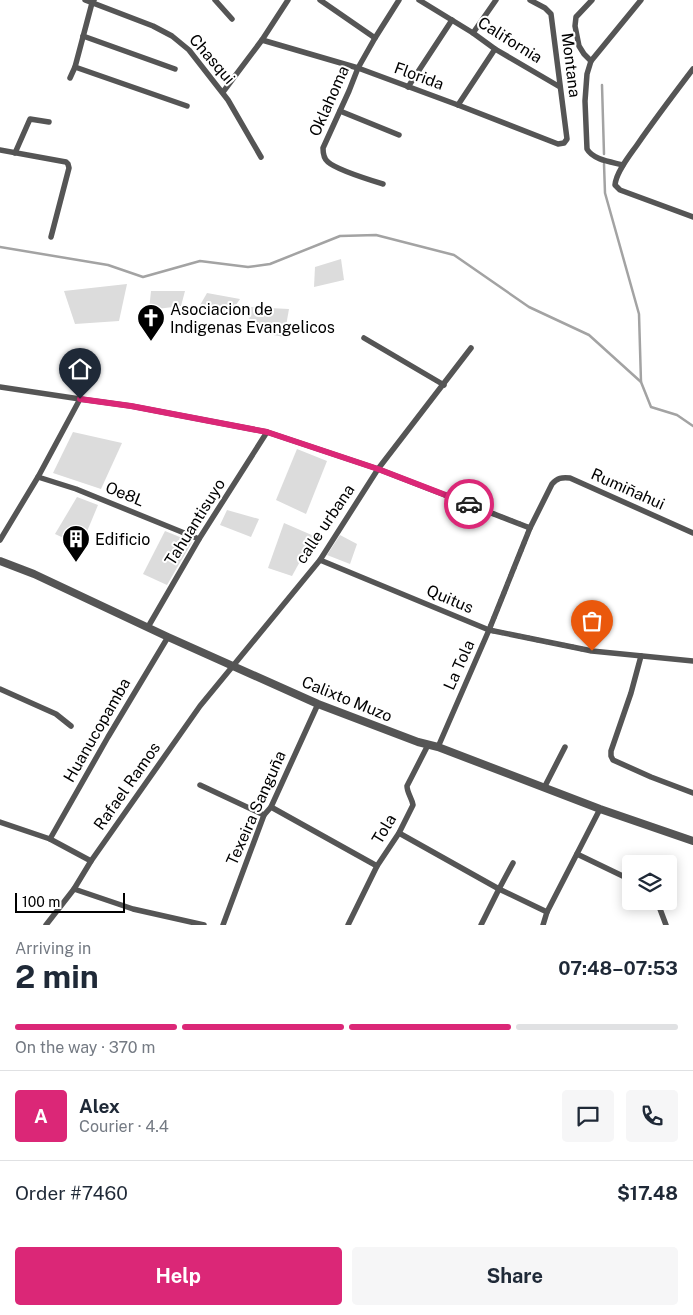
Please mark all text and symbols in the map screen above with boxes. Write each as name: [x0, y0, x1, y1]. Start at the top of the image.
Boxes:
street label: California: [474, 13, 546, 67]
street label: Chasqui: [185, 30, 239, 88]
street label: Montana: [558, 32, 584, 98]
street label: Florida: [392, 58, 446, 94]
street label: Oklahoma: [305, 63, 353, 139]
place label: Asociacion de Indigenas Evangelicos: [170, 300, 335, 337]
church icon: Asociacion de Indigenas Evangelicos: [136, 303, 166, 342]
pin: [59, 348, 101, 399]
icon: home: [66, 355, 94, 383]
street label: Rumiñahui: [588, 464, 668, 514]
street label: Tahuantisuyo: [161, 475, 229, 569]
street label: Oe8L: [103, 478, 147, 510]
courier: [444, 479, 494, 529]
street label: calle urbana: [292, 481, 358, 567]
icon: car: [455, 490, 483, 518]
building icon: Edificio: [61, 524, 91, 563]
place label: Edificio: [95, 530, 150, 549]
street label: Quitus: [424, 581, 476, 617]
pin: [571, 600, 613, 651]
icon: bag: [578, 607, 606, 635]
street label: La Tola: [440, 637, 478, 693]
street label: Calixto Muzo: [299, 672, 395, 726]
street label: Huanucopamba: [60, 675, 134, 785]
street label: Rafael Ramos: [90, 738, 164, 834]
street label: Texeira Sanguña: [222, 748, 290, 868]
street label: Tola: [368, 811, 400, 847]
map controls: [622, 855, 677, 910]
button: layers: [622, 855, 677, 910]
scale bar: [15, 890, 125, 913]
text: 100 m: [22, 894, 60, 910]
text: Arriving in: [15, 939, 91, 958]
text: 07:48–07:53: [558, 957, 678, 979]
text: 2 min: [15, 958, 99, 995]
text: On the way · 370 m: [15, 1038, 155, 1057]
button: chat: [562, 1090, 614, 1142]
button: phone: [626, 1090, 678, 1142]
text: Alex: [79, 1095, 120, 1117]
text: A: [34, 1105, 48, 1127]
text: Courier · 4.4: [79, 1117, 169, 1136]
text: Order #7460: [15, 1182, 128, 1204]
text: $17.48: [617, 1182, 678, 1204]
button: Help: [15, 1247, 342, 1305]
button: Share: [352, 1247, 678, 1305]

